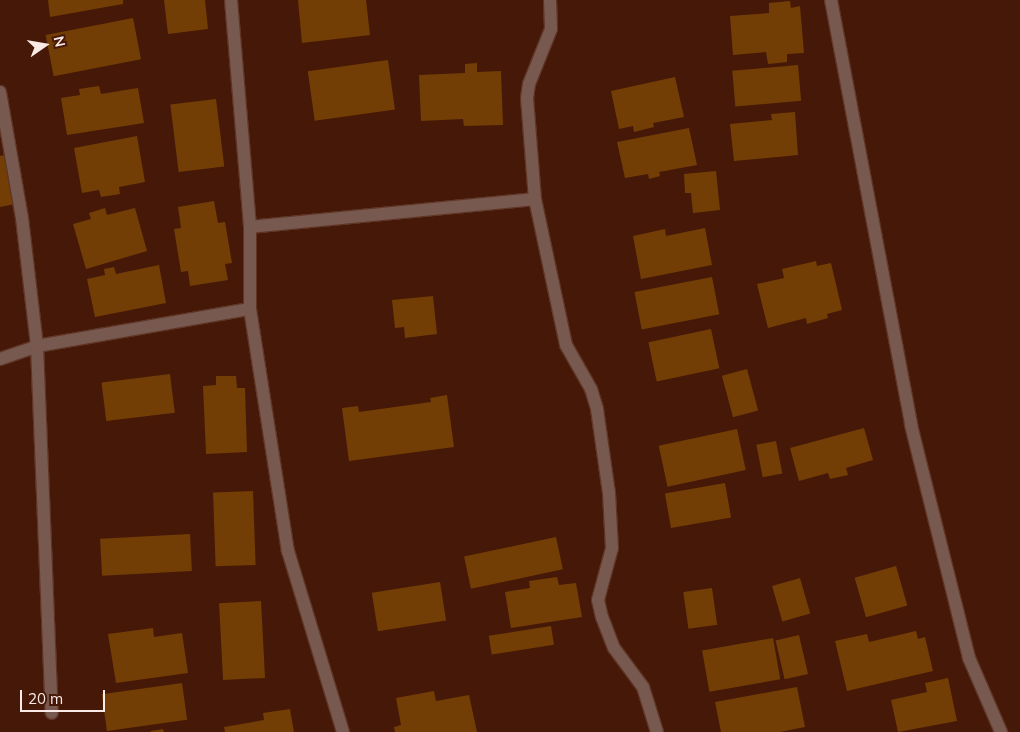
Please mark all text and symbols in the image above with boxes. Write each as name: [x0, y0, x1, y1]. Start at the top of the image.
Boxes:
north arrow: [20, 20, 70, 70]
text: N: [50, 34, 70, 49]
scale bar: [22, 680, 108, 712]
text: 20 m: [28, 689, 63, 708]

